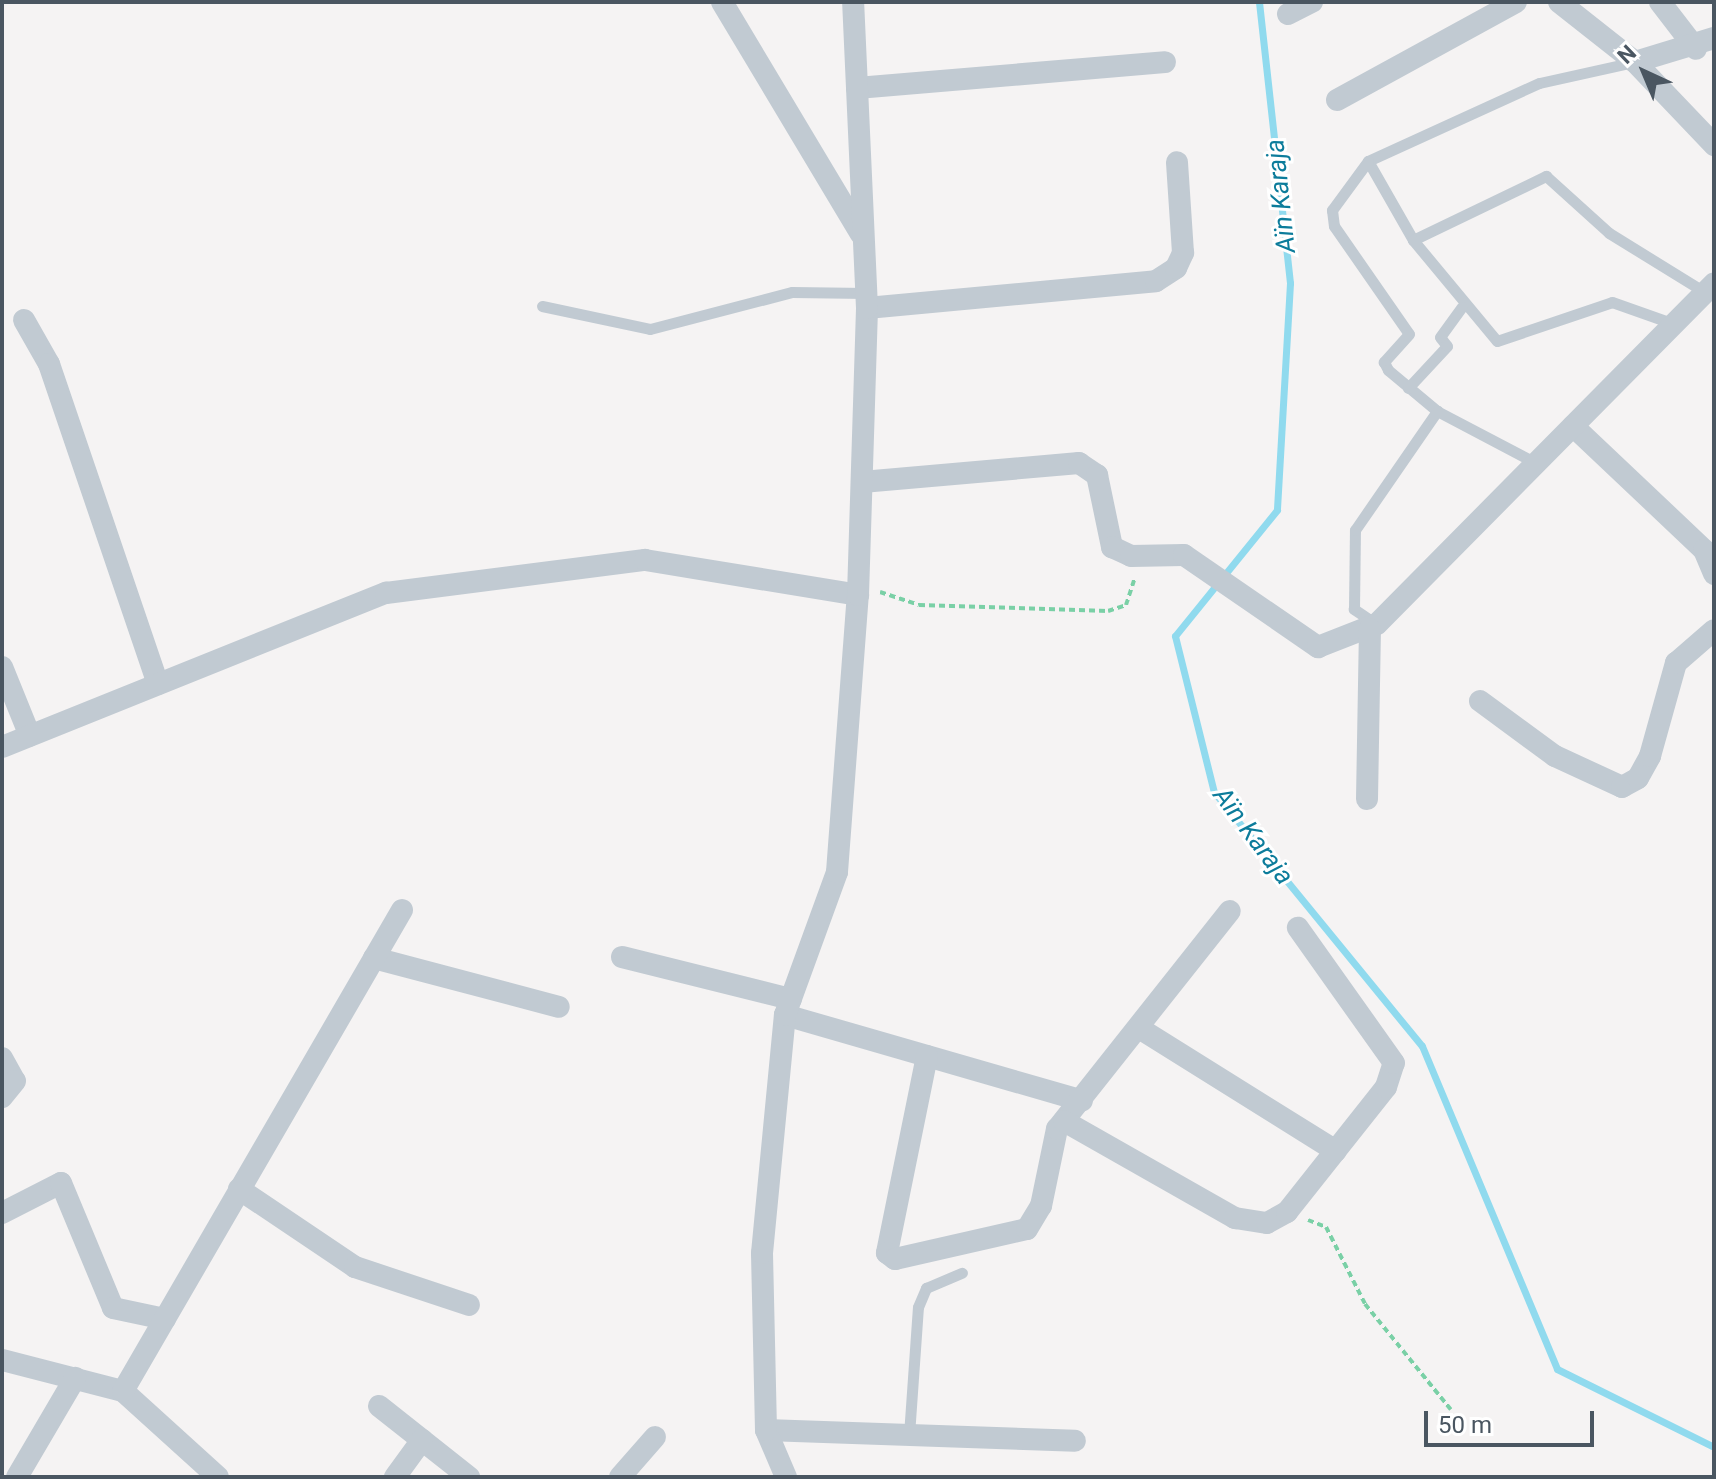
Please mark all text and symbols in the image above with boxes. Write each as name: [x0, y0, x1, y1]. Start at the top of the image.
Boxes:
north arrow: [1604, 32, 1684, 112]
text: N: [1613, 40, 1641, 69]
water label: Aïn Karaja: [1260, 138, 1302, 254]
water label: Aïn Karaja: [1206, 781, 1300, 891]
scale bar: [1428, 1395, 1598, 1445]
text: 50 m: [1438, 1411, 1492, 1439]

